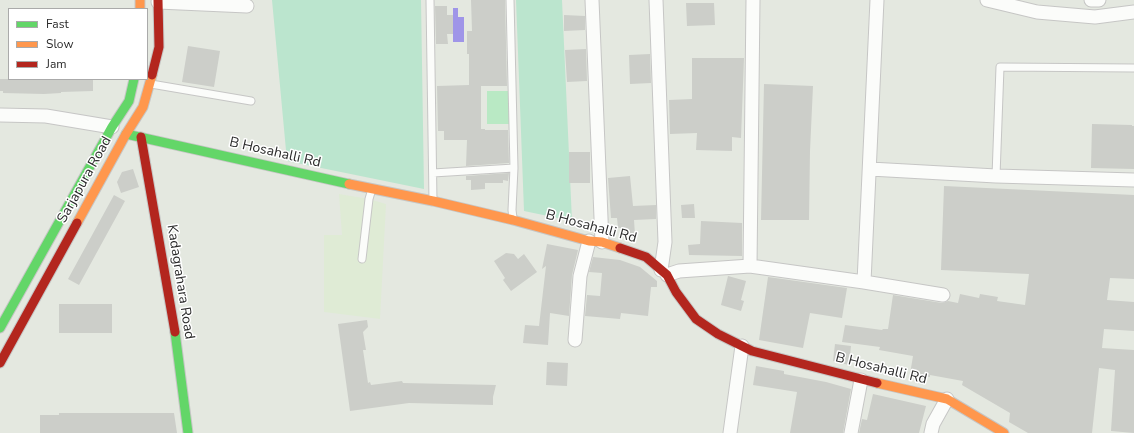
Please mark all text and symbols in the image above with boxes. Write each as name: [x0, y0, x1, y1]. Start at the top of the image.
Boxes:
legend: [8, 8, 148, 80]
text: Fast: [46, 16, 69, 32]
text: Slow: [46, 36, 74, 52]
text: Jam: [46, 56, 67, 72]
street label: Sarjapura Road: [54, 134, 116, 226]
street label: B Hosahalli Rd: [228, 134, 322, 172]
street label: B Hosahalli Rd: [544, 207, 638, 247]
street label: Kadagrahara Road: [163, 223, 197, 341]
street label: B Hosahalli Rd: [834, 350, 928, 388]

